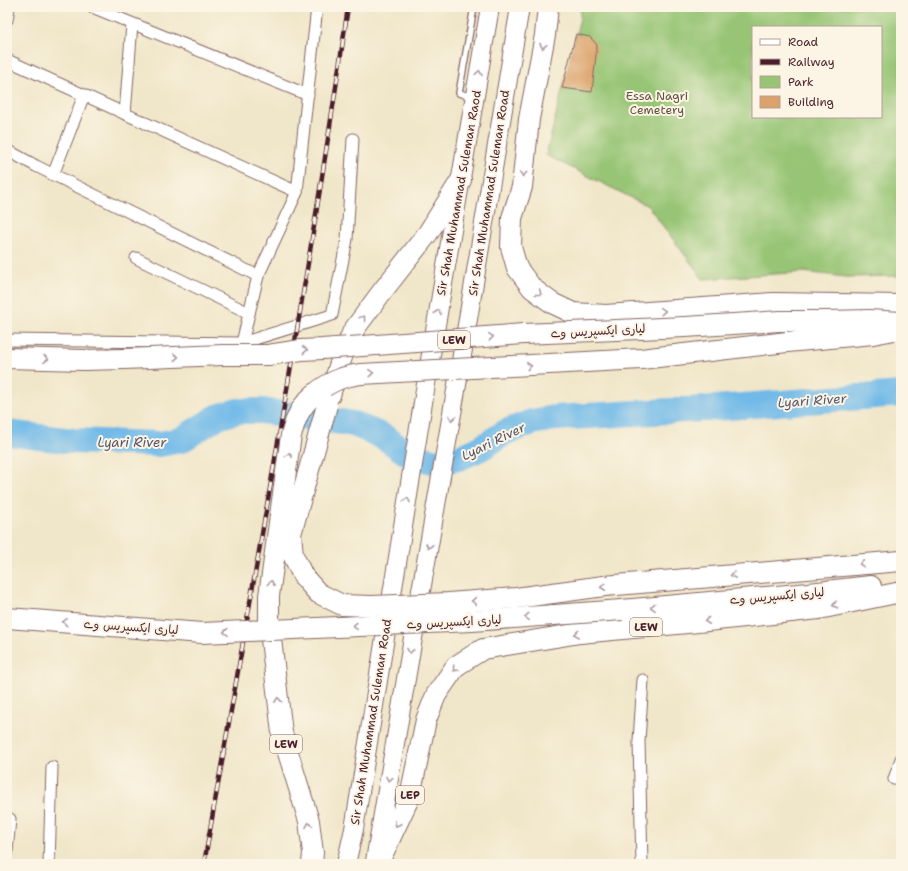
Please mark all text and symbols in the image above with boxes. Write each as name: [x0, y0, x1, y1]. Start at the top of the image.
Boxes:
legend: [752, 26, 882, 118]
text: Road: [788, 34, 819, 50]
one-way arrow: [539, 43, 547, 49]
text: Railway: [788, 54, 835, 70]
one-way arrow: [474, 70, 483, 77]
text: Park: [788, 74, 814, 90]
street label: Sir Shah Muhammad Suleman Road: [465, 88, 513, 297]
park label: Essa Nagri Cemetery: [626, 88, 688, 118]
street label: Sir Shah Muhammad Suleman Raod: [433, 89, 485, 297]
text: Building: [788, 94, 834, 110]
one-way arrow: [519, 171, 528, 177]
one-way arrow: [534, 289, 541, 296]
one-way arrow: [660, 307, 666, 316]
one-way arrow: [433, 309, 442, 315]
one-way arrow: [358, 315, 365, 322]
street label: لیاری ایکسپریس وے: [550, 321, 646, 341]
road number: LEW: [438, 331, 470, 349]
one-way arrow: [488, 333, 494, 342]
one-way arrow: [302, 345, 308, 354]
one-way arrow: [173, 353, 179, 361]
one-way arrow: [43, 355, 49, 363]
one-way arrow: [526, 361, 532, 370]
one-way arrow: [368, 369, 374, 378]
water label: Lyari River: [777, 390, 848, 411]
one-way arrow: [448, 415, 456, 421]
water label: Lyari River: [458, 418, 529, 464]
water label: Lyari River: [97, 434, 167, 451]
one-way arrow: [284, 452, 293, 458]
one-way arrow: [403, 497, 411, 503]
one-way arrow: [425, 543, 433, 549]
one-way arrow: [859, 560, 865, 569]
one-way arrow: [730, 570, 736, 579]
one-way arrow: [266, 580, 275, 587]
one-way arrow: [600, 582, 606, 591]
street label: لیاری ایکسپریس وے: [729, 584, 825, 608]
one-way arrow: [471, 596, 477, 605]
one-way arrow: [832, 601, 839, 609]
one-way arrow: [650, 603, 656, 612]
street label: لیاری ایکسپریس وے: [406, 612, 502, 632]
one-way arrow: [524, 613, 530, 622]
street label: لیاری ایکسپریس وے: [83, 616, 179, 638]
street label: Sir Shah Muhammad Suleman Road: [347, 617, 395, 826]
one-way arrow: [703, 617, 710, 626]
one-way arrow: [62, 618, 68, 627]
road number: LEW: [630, 618, 662, 636]
one-way arrow: [352, 622, 359, 631]
one-way arrow: [223, 628, 229, 636]
one-way arrow: [574, 629, 580, 638]
one-way arrow: [407, 648, 415, 654]
one-way arrow: [453, 664, 460, 672]
one-way arrow: [274, 697, 283, 703]
road number: LEW: [270, 735, 302, 753]
one-way arrow: [385, 776, 394, 782]
road number: LEP: [396, 786, 424, 804]
one-way arrow: [394, 820, 402, 828]
one-way arrow: [305, 822, 314, 828]

